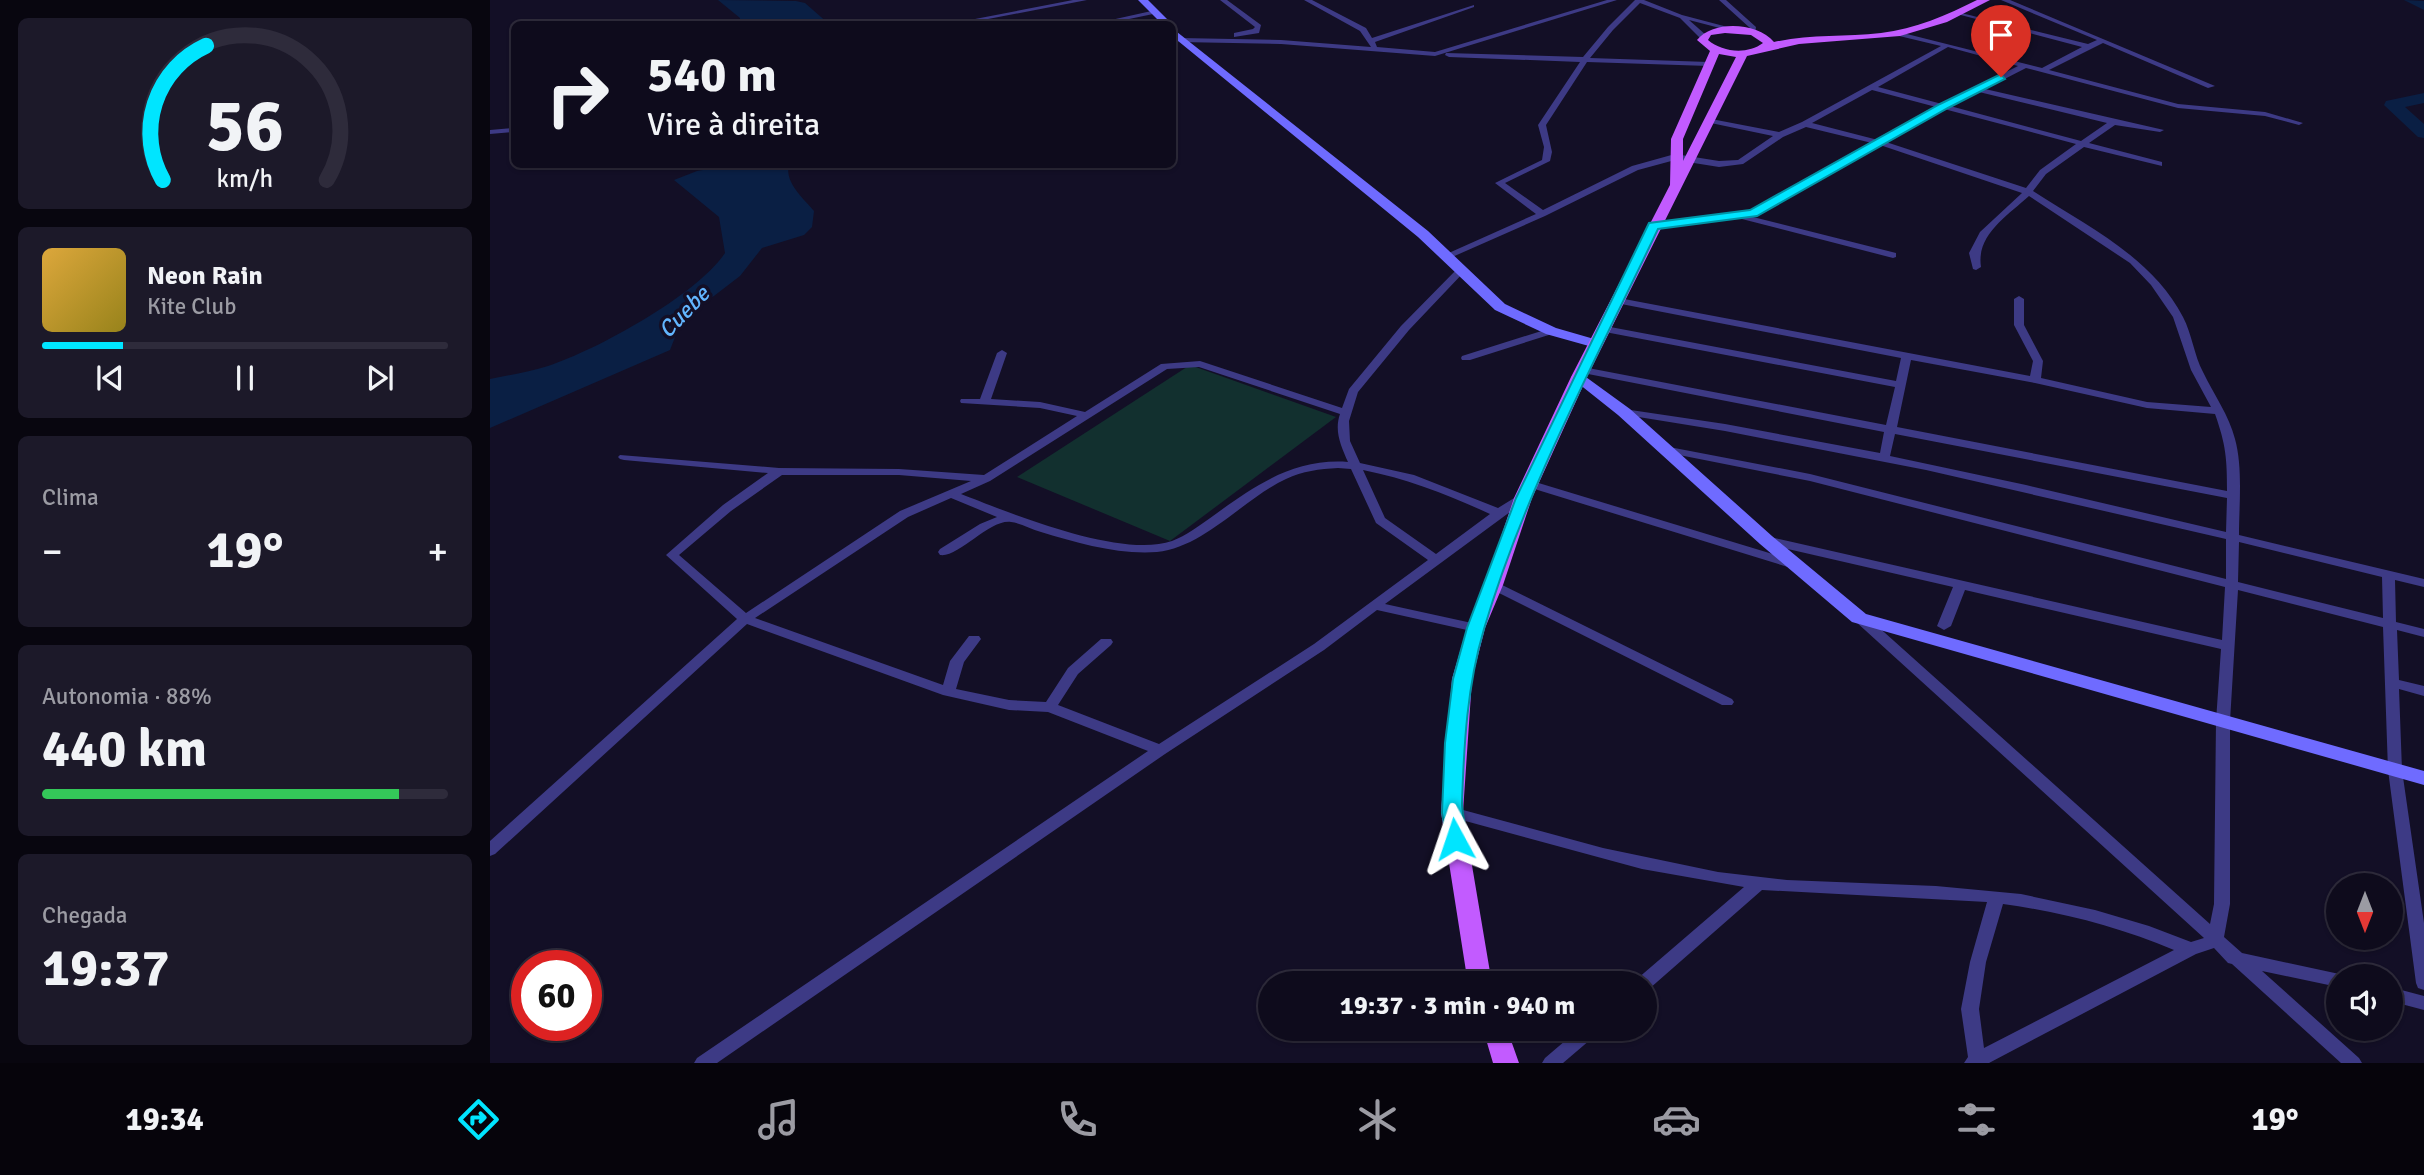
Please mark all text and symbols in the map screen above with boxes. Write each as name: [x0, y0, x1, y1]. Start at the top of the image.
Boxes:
pin: [1971, 5, 2031, 77]
icon: arrive: [1982, 16, 2020, 54]
text: 540 m: [647, 45, 777, 105]
icon: right: [532, 49, 623, 140]
text: 56: [206, 82, 284, 171]
text: Vire à direita: [647, 105, 820, 144]
text: km/h: [217, 162, 273, 193]
text: Neon Rain: [147, 260, 263, 292]
water label: Cuebe: [652, 279, 717, 344]
text: Kite Club: [147, 292, 236, 321]
icon: previous: [91, 359, 129, 397]
icon: pause: [226, 359, 264, 397]
icon: next: [361, 359, 399, 397]
text: Clima: [42, 483, 99, 512]
text: 19°: [207, 518, 283, 582]
text: −: [42, 528, 63, 575]
text: +: [427, 528, 448, 575]
text: Autonomia · 88%: [42, 682, 212, 711]
text: 440 km: [42, 717, 207, 781]
position arrow: [1418, 802, 1492, 876]
north arrow: [2326, 873, 2403, 950]
map controls: [2326, 873, 2403, 1041]
text: Chegada: [42, 901, 127, 930]
text: 19:37: [42, 936, 170, 1000]
speed limit sign: 60: [511, 950, 602, 1041]
button: sound: [2326, 964, 2403, 1041]
text: 19:37 · 3 min · 940 m: [1340, 990, 1575, 1022]
icon: directions: [454, 1095, 503, 1144]
icon: music: [754, 1095, 803, 1144]
icon: phone: [1053, 1095, 1102, 1144]
icon: climate: [1353, 1095, 1402, 1144]
icon: car: [1652, 1095, 1701, 1144]
icon: filters: [1952, 1095, 2001, 1144]
text: 19:34: [125, 1100, 204, 1139]
text: 19°: [2251, 1100, 2299, 1139]

